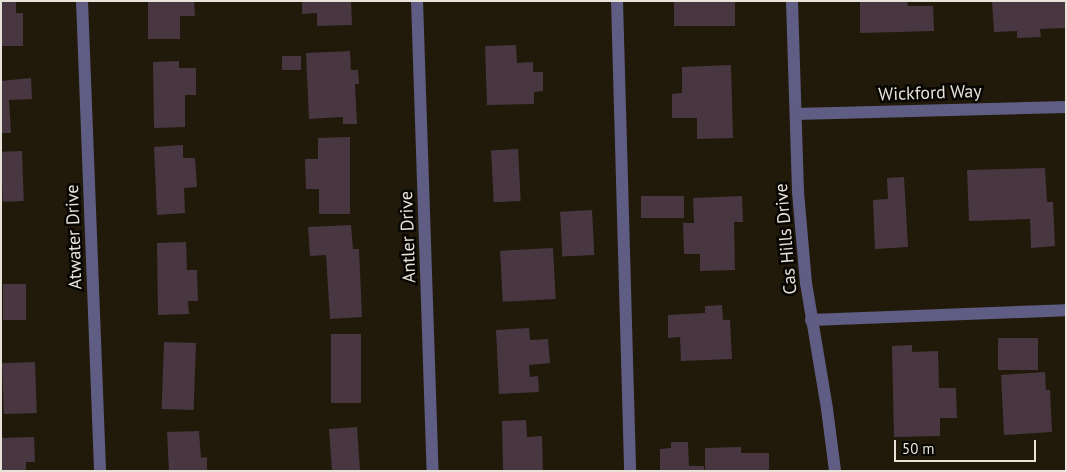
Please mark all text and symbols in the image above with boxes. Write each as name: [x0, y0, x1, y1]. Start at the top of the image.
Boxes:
street label: Wickford Way: [878, 80, 982, 106]
street label: Cas Hills Drive: [770, 183, 802, 295]
street label: Atwater Drive: [61, 184, 87, 290]
street label: Antler Drive: [396, 191, 420, 283]
scale bar: [897, 430, 1040, 462]
text: 50 m: [902, 439, 935, 458]

